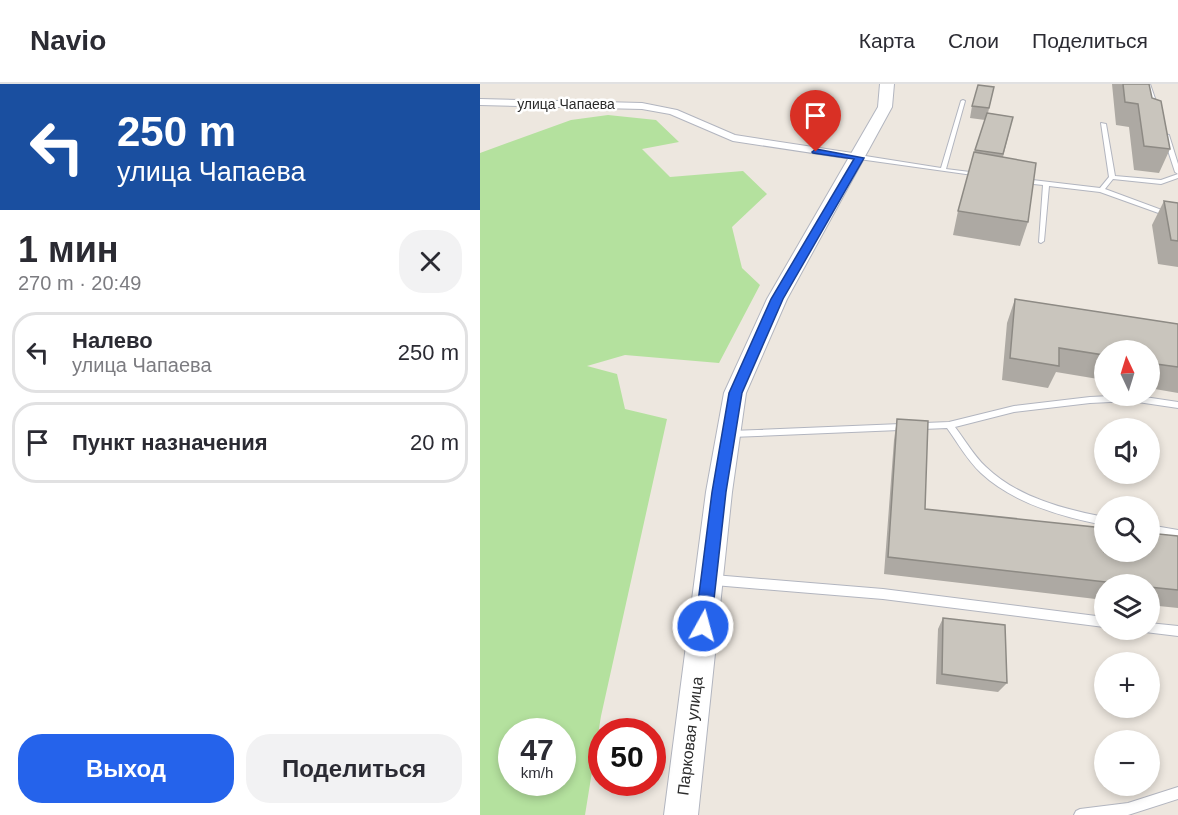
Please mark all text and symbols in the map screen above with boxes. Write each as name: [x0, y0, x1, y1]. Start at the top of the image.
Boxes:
text: Navio: [30, 25, 106, 56]
text: Карта: [859, 29, 915, 52]
text: Слои: [948, 29, 999, 52]
text: Поделиться: [1032, 29, 1148, 52]
pin: [790, 90, 841, 152]
street label: улица Чапаева: [517, 96, 615, 112]
icon: arrive: [799, 99, 832, 132]
icon: left: [18, 108, 96, 186]
text: 250 m: [117, 108, 236, 155]
text: улица Чапаева: [117, 157, 305, 187]
text: 1 мин: [18, 229, 119, 270]
button: close: [399, 230, 462, 293]
text: 270 m · 20:49: [18, 272, 141, 294]
text: Налево: [72, 328, 153, 353]
icon: left: [21, 336, 54, 369]
text: 250 m: [398, 340, 459, 365]
north arrow: [1094, 340, 1160, 406]
map controls: [1094, 340, 1160, 796]
text: улица Чапаева: [72, 354, 212, 376]
button: sound: [1094, 418, 1160, 484]
icon: arrive: [21, 426, 54, 459]
text: Пункт назначения: [72, 430, 268, 455]
text: 20 m: [410, 430, 459, 455]
button: search: [1094, 496, 1160, 562]
button: layers: [1094, 574, 1160, 640]
position arrow: [671, 594, 735, 658]
button: +: [1094, 652, 1160, 718]
street label: Парковая улица: [674, 675, 706, 796]
speed limit sign: 50: [588, 718, 666, 796]
button: −: [1094, 730, 1160, 796]
text: 47: [520, 733, 554, 766]
button: Выход: [18, 734, 234, 803]
button: Поделиться: [246, 734, 462, 803]
text: km/h: [521, 764, 553, 781]

